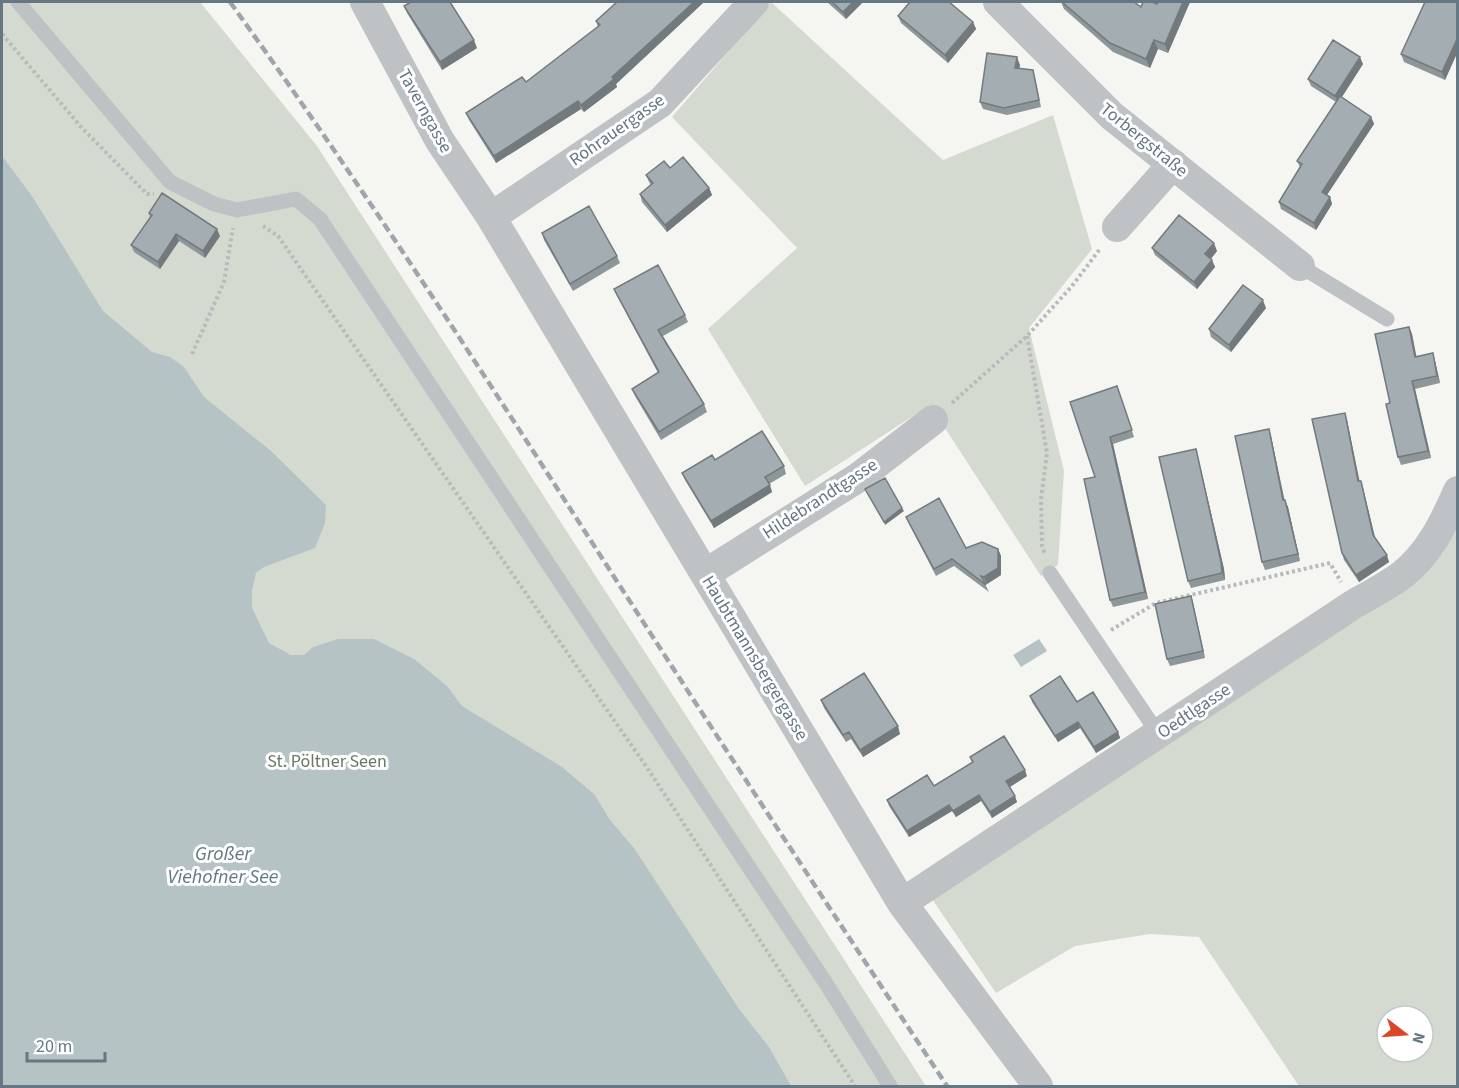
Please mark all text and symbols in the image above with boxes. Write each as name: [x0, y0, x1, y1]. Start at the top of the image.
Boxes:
street label: Taverngasse: [392, 64, 458, 158]
street label: Rohrauergasse: [564, 88, 670, 172]
street label: Torbergstraße: [1095, 97, 1193, 183]
street label: Hildebrandtgasse: [758, 452, 882, 545]
street label: Haubtmannsbergergasse: [696, 571, 814, 745]
street label: Oedtlgasse: [1152, 677, 1236, 745]
park label: St. Pöltner Seen: [267, 749, 387, 774]
water label: Großer Viehofner See: [168, 840, 278, 891]
north arrow: [1375, 1004, 1435, 1064]
scale bar: [27, 1025, 105, 1063]
text: N: [1406, 1030, 1430, 1046]
text: 20 m: [36, 1034, 72, 1059]

